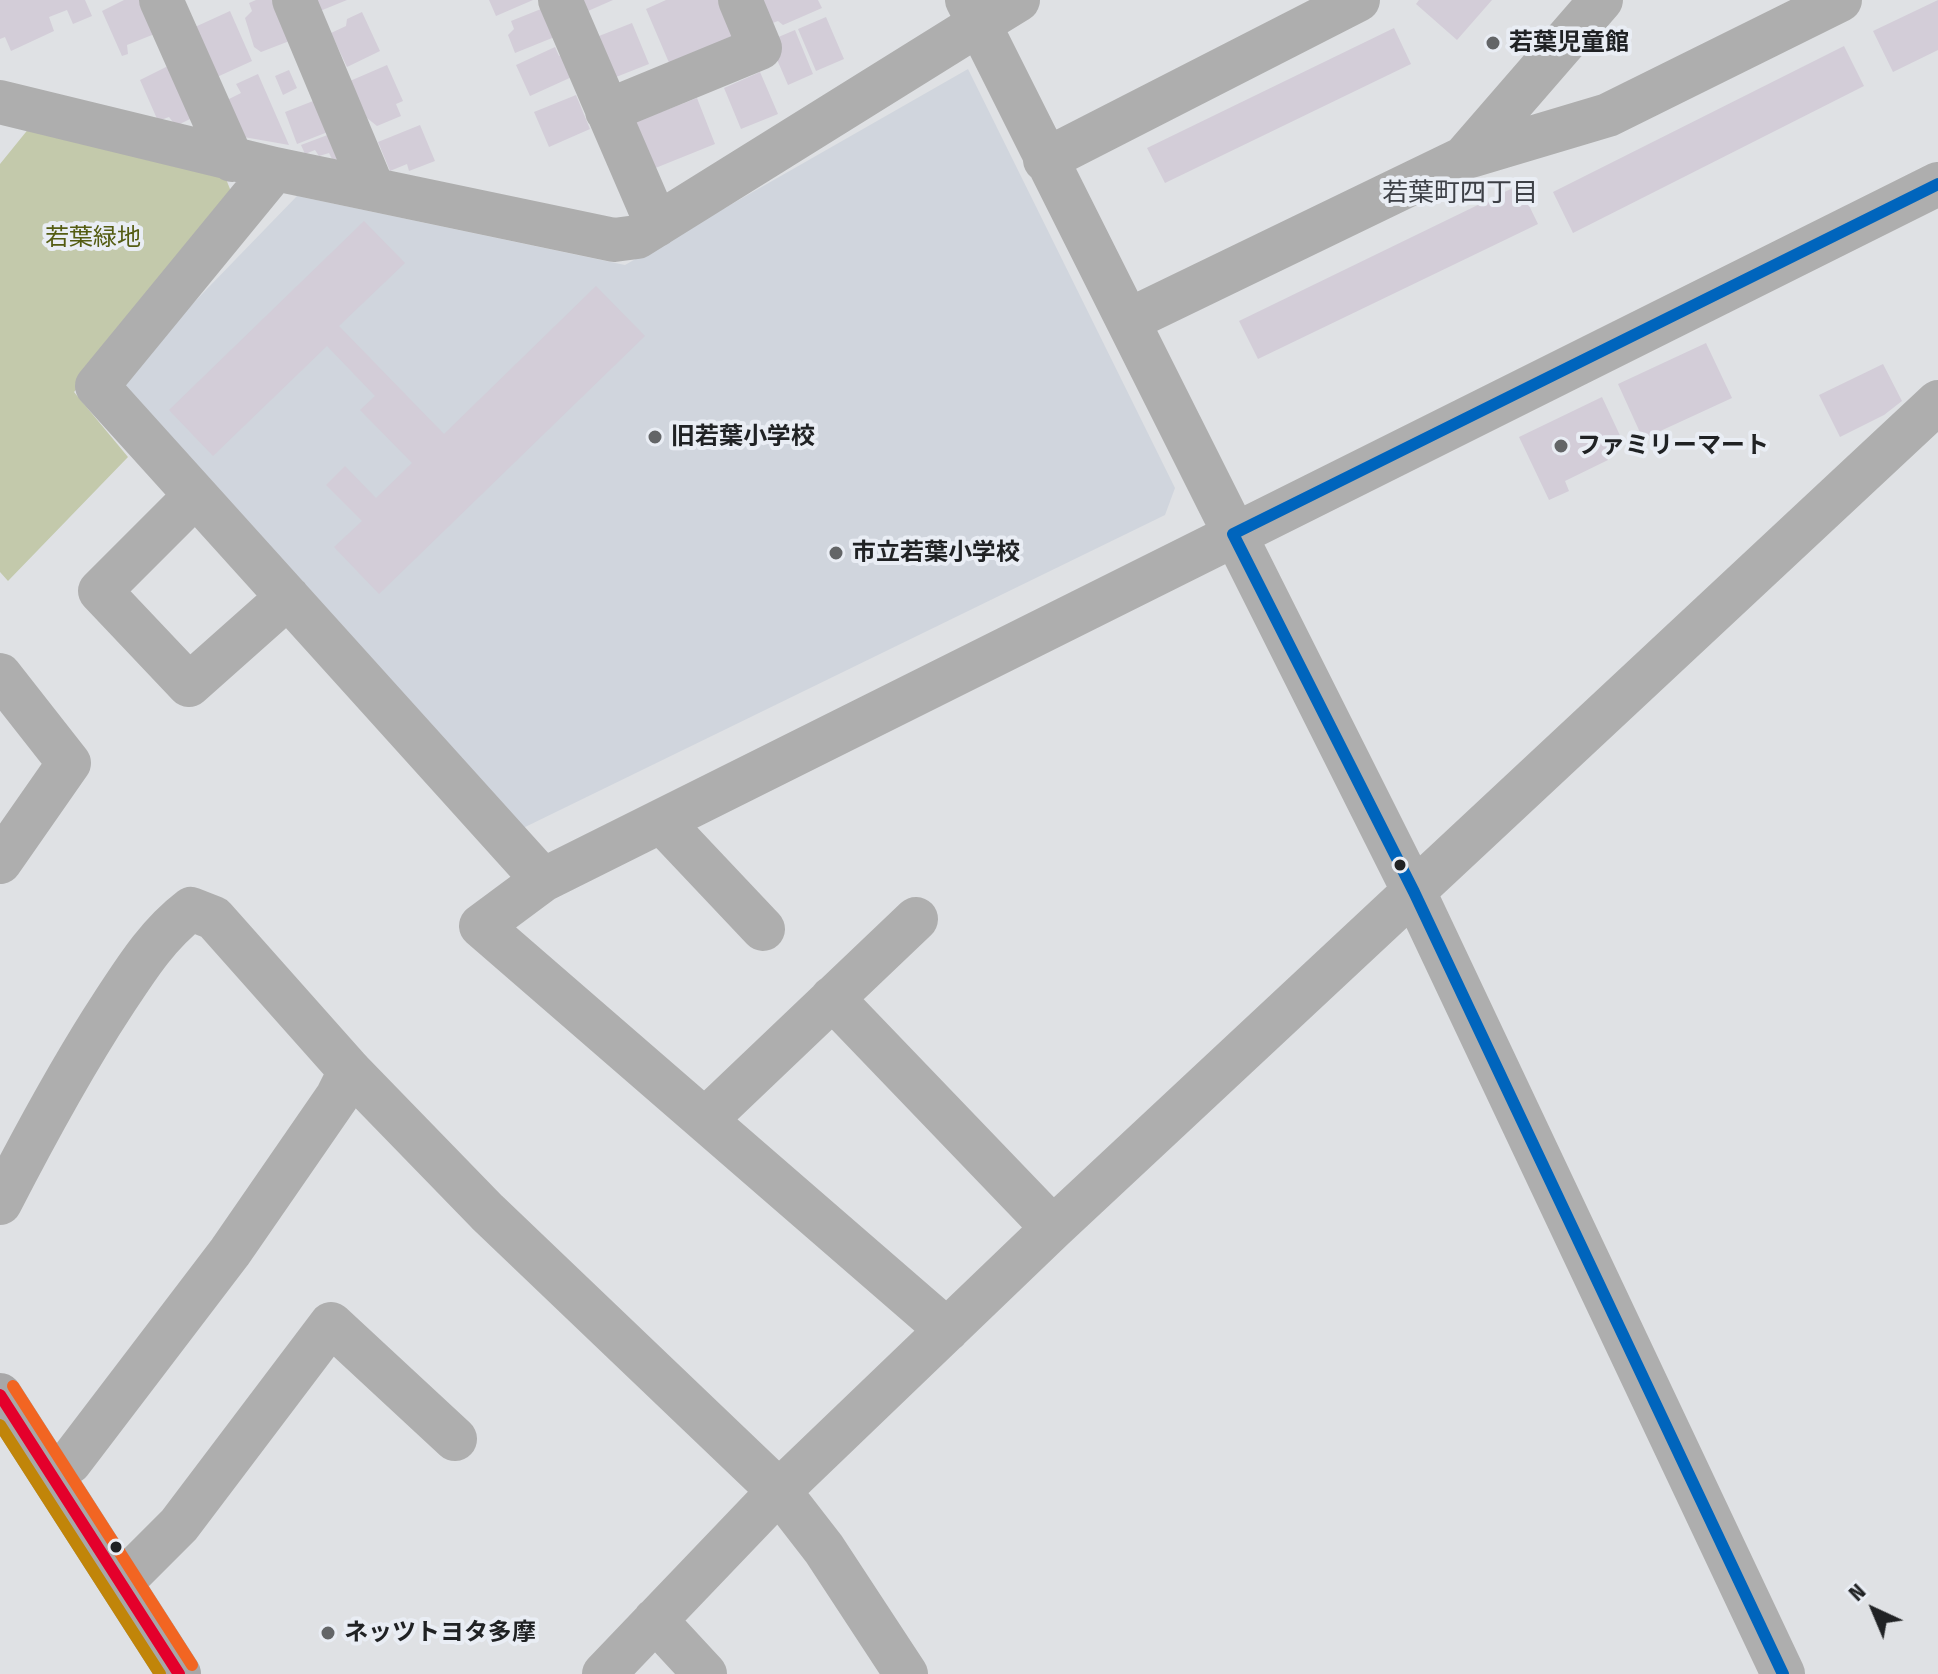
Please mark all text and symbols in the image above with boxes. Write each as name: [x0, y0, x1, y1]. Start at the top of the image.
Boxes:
place label: 若葉児童館: [1509, 29, 1629, 57]
marker: 若葉児童館: [1484, 34, 1502, 52]
district label: 若葉町四丁目: [1382, 178, 1538, 210]
park label: 若葉緑地: [45, 224, 141, 252]
place label: 旧若葉小学校: [671, 423, 815, 451]
marker: 旧若葉小学校: [646, 428, 664, 446]
place label: ファミリーマート: [1577, 432, 1769, 460]
marker: ファミリーマート: [1552, 437, 1570, 455]
place label: 市立若葉小学校: [852, 539, 1020, 567]
marker: 市立若葉小学校: [827, 544, 845, 562]
unlabelled marker: [1392, 857, 1408, 873]
unlabelled marker: [108, 1539, 124, 1555]
north arrow: [1834, 1570, 1914, 1650]
text: N: [1843, 1578, 1871, 1607]
place label: ネッツトヨタ多摩: [344, 1619, 536, 1647]
marker: ネッツトヨタ多摩: [319, 1624, 337, 1642]

